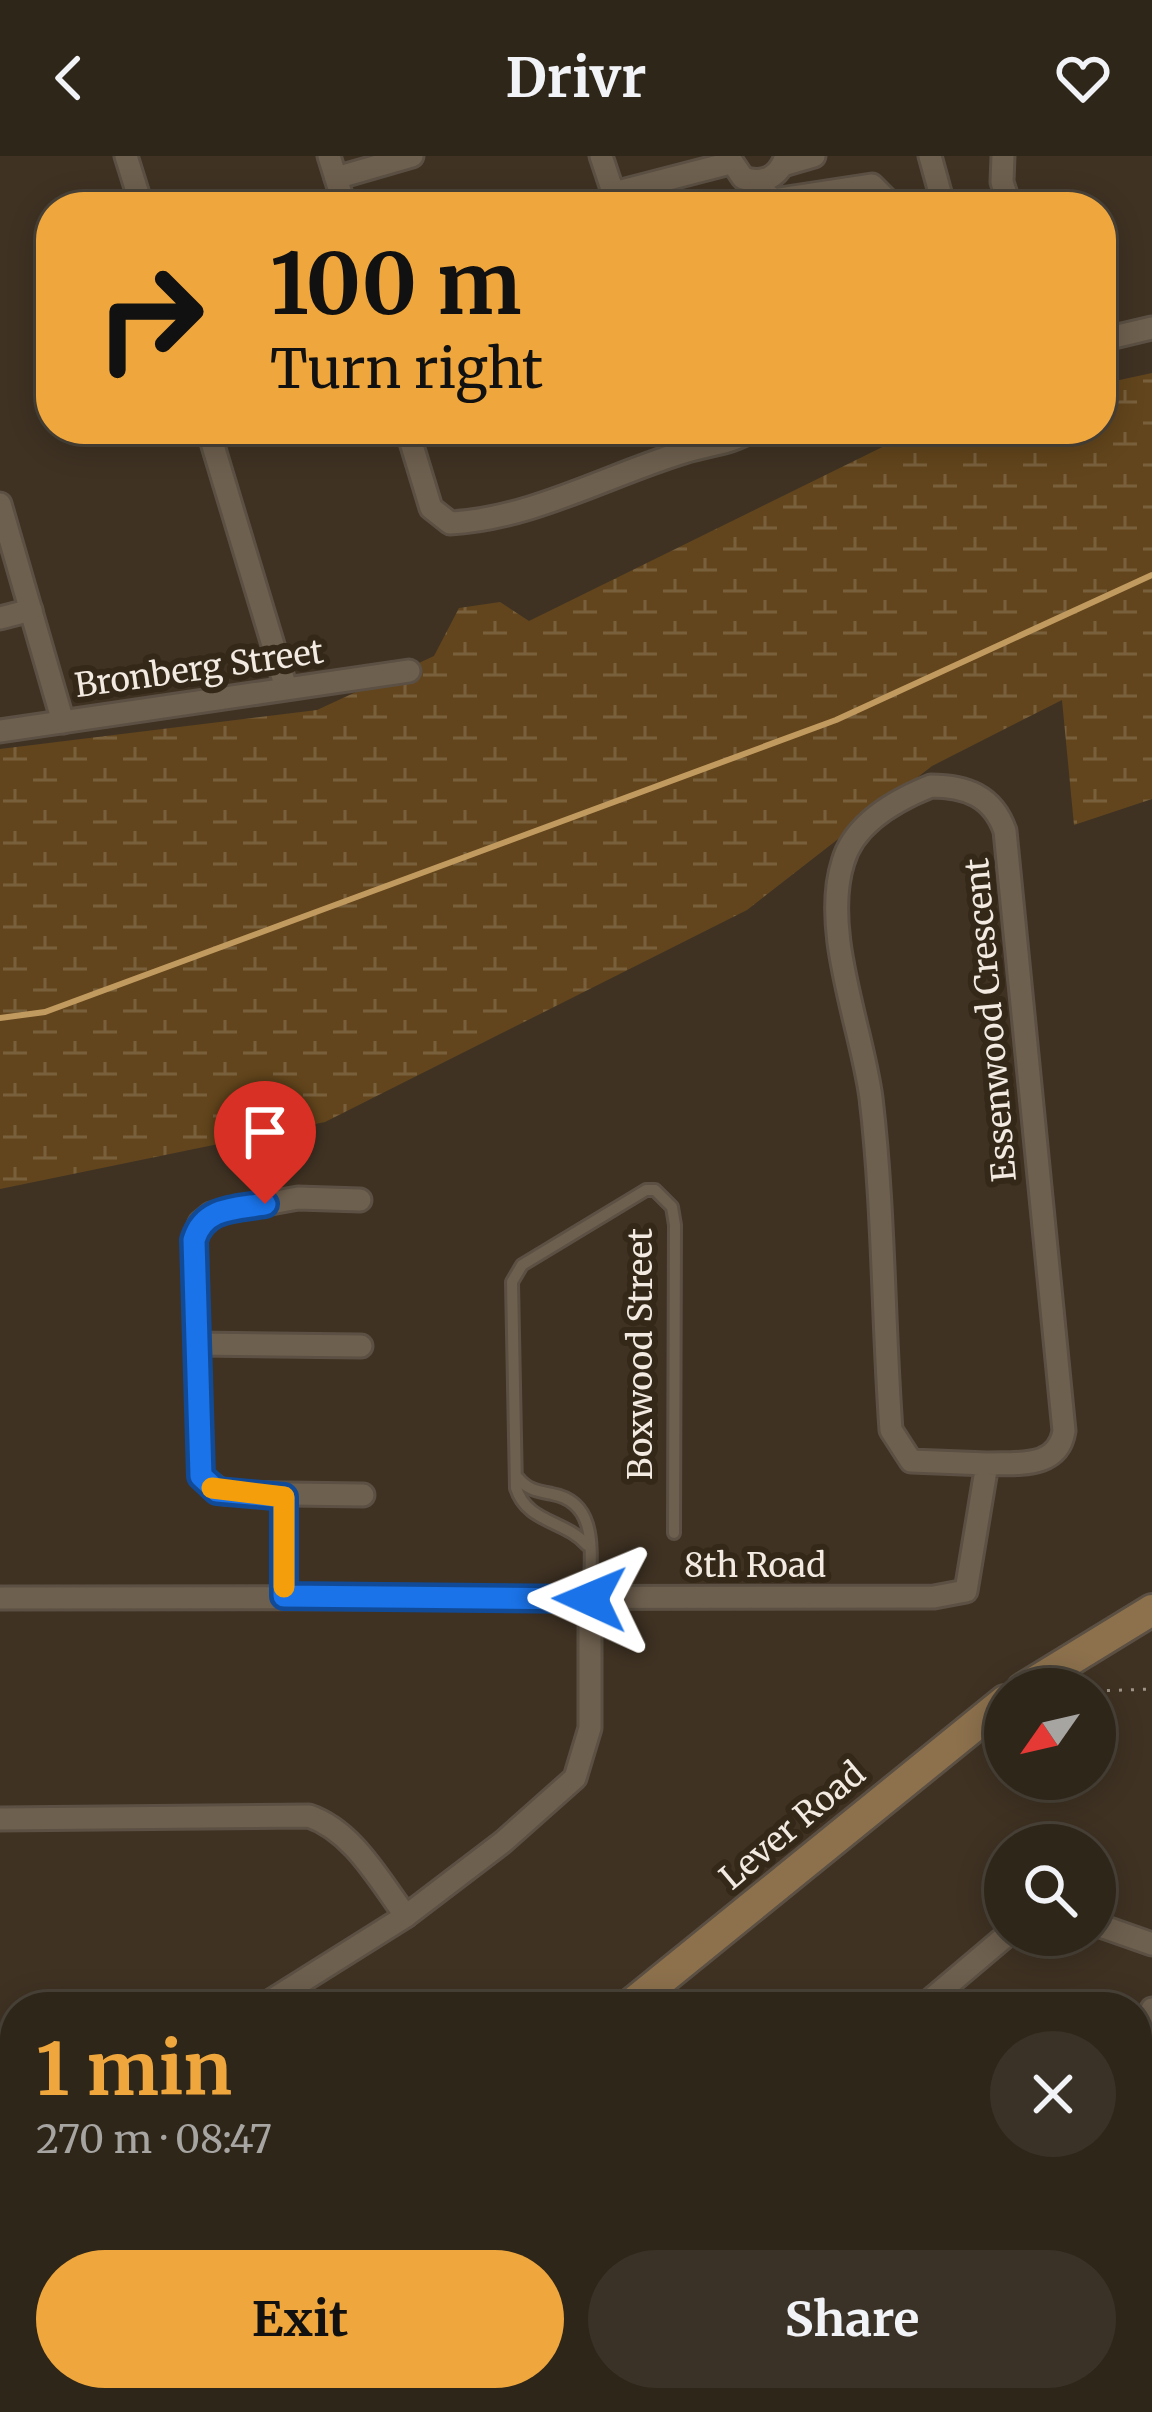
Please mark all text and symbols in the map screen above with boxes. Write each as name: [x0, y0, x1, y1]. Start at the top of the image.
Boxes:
text: Drivr: [506, 44, 646, 112]
icon: back: [36, 45, 102, 111]
icon: heart: [1050, 45, 1116, 111]
text: 100 m: [270, 231, 522, 337]
icon: right: [72, 240, 228, 396]
text: Turn right: [270, 335, 543, 403]
street label: Bronberg Street: [72, 631, 326, 706]
street label: Essenwood Crescent: [956, 856, 1025, 1184]
pin: [214, 1081, 316, 1204]
icon: arrive: [232, 1099, 298, 1165]
street label: Boxwood Street: [620, 1228, 661, 1480]
position arrow: [527, 1536, 653, 1662]
street label: 8th Road: [684, 1545, 826, 1586]
north arrow: [984, 1668, 1116, 1800]
map controls: [984, 1668, 1116, 1956]
street label: Lever Road: [711, 1753, 873, 1898]
button: search: [984, 1824, 1116, 1956]
text: 1 min: [36, 2024, 232, 2115]
button: close: [990, 2031, 1116, 2157]
text: 270 m · 08:47: [36, 2115, 272, 2164]
button: Exit: [36, 2250, 564, 2388]
button: Share: [588, 2250, 1116, 2388]

